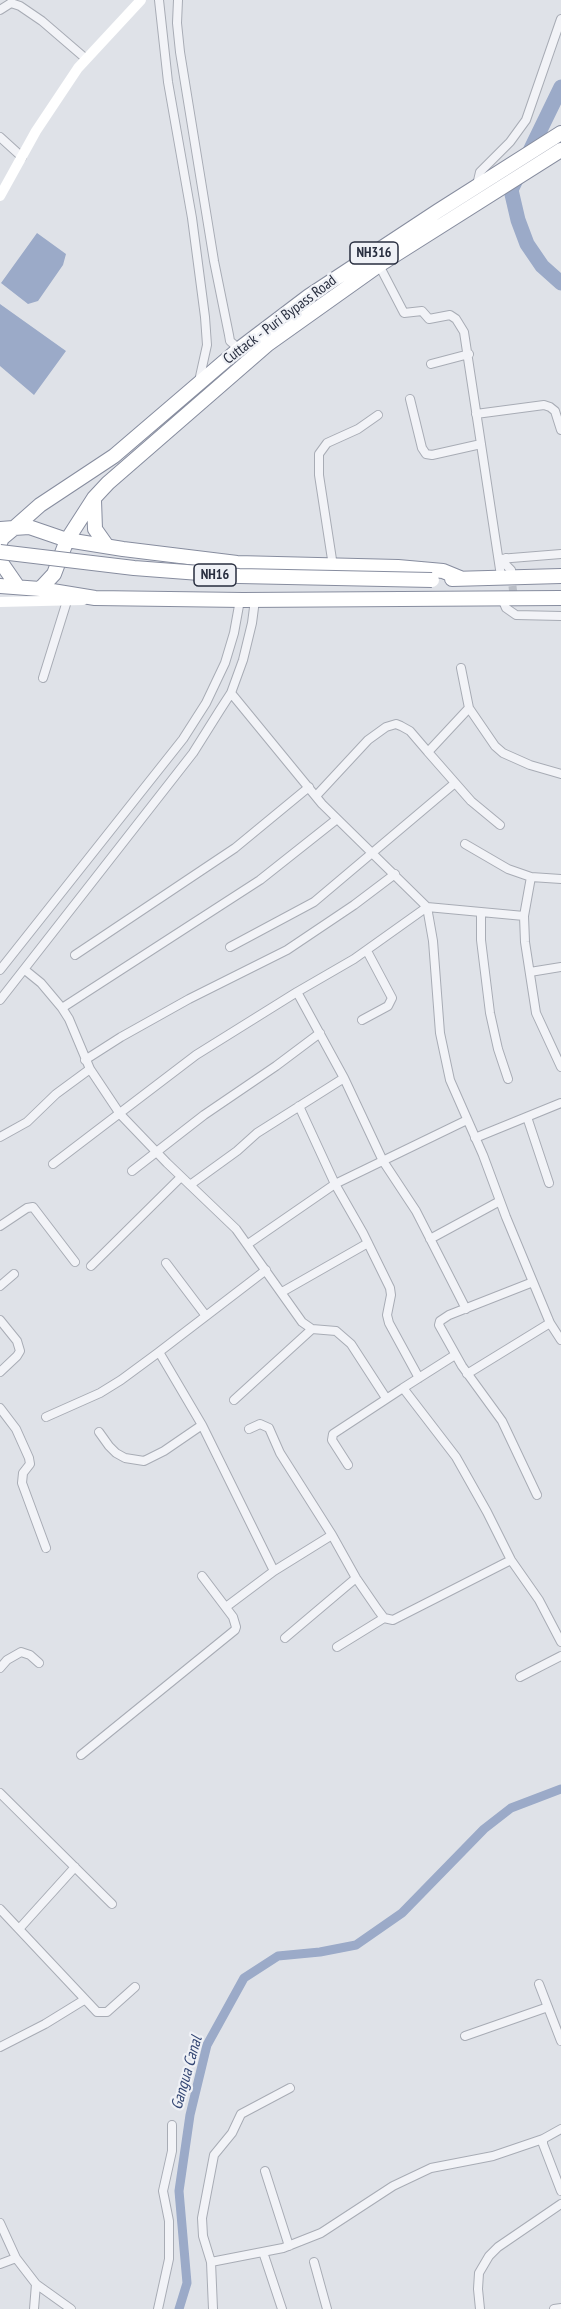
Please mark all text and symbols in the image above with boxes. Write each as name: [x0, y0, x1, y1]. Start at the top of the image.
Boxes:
road number: NH316: [350, 242, 398, 264]
street label: Cuttack - Puri Bypass Road: [220, 272, 340, 368]
road number: NH16: [194, 564, 236, 586]
water label: Gangua Canal: [167, 2034, 207, 2112]

